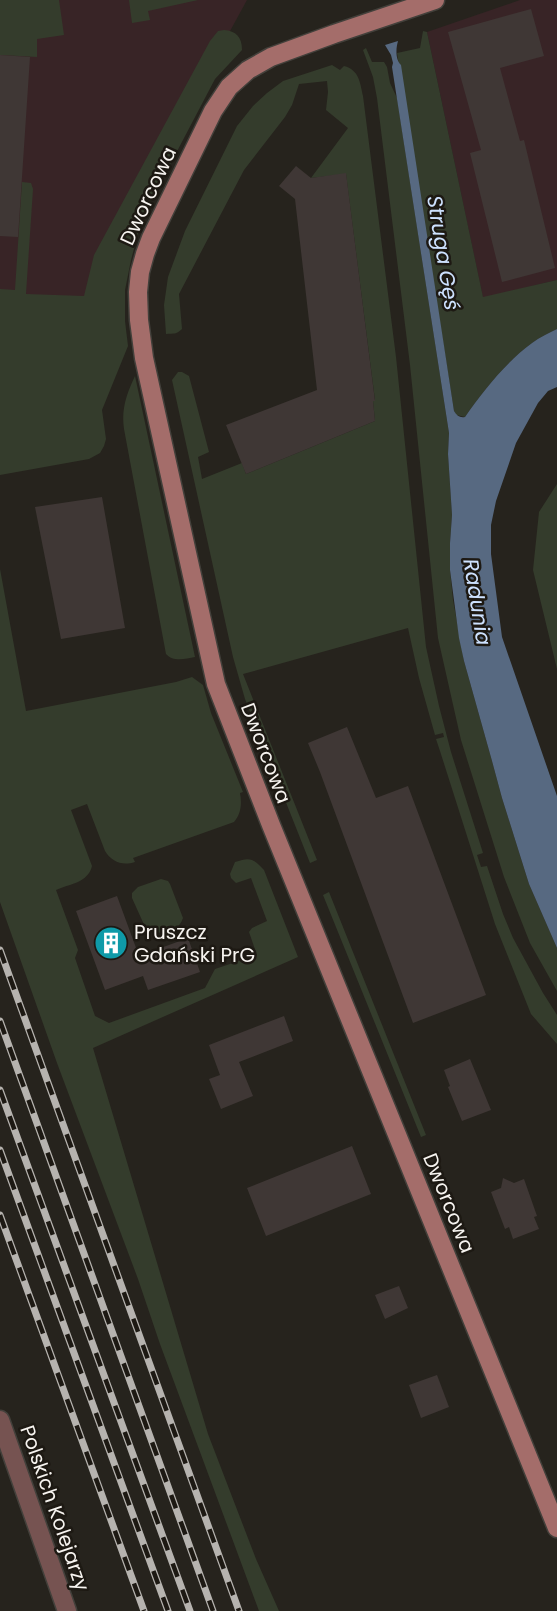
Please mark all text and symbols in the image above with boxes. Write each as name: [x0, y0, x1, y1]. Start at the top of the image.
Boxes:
street label: Dworcowa: [113, 142, 183, 250]
water label: Struga Gęś: [420, 193, 467, 313]
water label: Radunia: [456, 556, 499, 647]
street label: Dworcowa: [234, 699, 298, 807]
place label: Pruszcz Gdański PrG: [134, 918, 255, 969]
building icon: Pruszcz Gdański PrG: [93, 925, 129, 961]
street label: Dworcowa: [416, 1149, 482, 1257]
street label: Polskich Kolejarzy: [13, 1421, 97, 1595]

